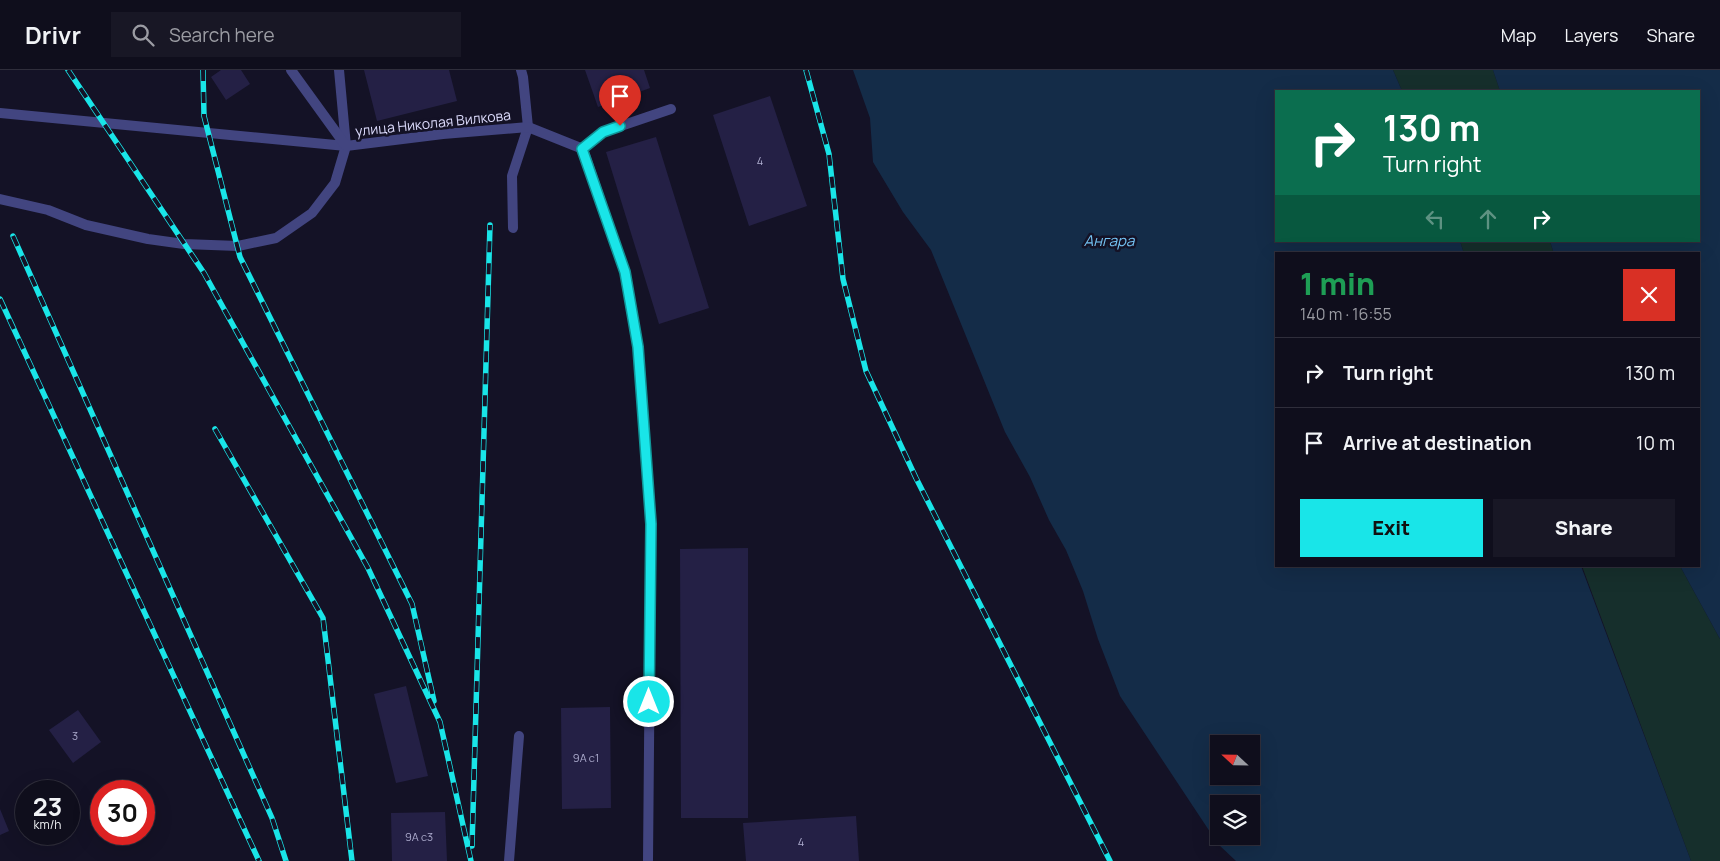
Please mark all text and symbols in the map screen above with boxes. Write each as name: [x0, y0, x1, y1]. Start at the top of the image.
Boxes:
search box: [111, 12, 461, 57]
text: Drivr: [25, 18, 81, 51]
icon: search: [129, 21, 157, 49]
text: Search here: [169, 22, 275, 48]
text: Map: [1501, 23, 1536, 47]
text: Layers: [1564, 23, 1618, 47]
text: Share: [1646, 23, 1695, 47]
pin: [599, 75, 641, 126]
icon: arrive: [606, 82, 634, 110]
text: 130 m: [1383, 104, 1480, 152]
street label: улица Николая Вилкова: [354, 105, 512, 140]
icon: right: [1300, 110, 1365, 175]
text: Turn right: [1383, 149, 1481, 179]
house number: 4: [757, 153, 763, 168]
icon: left: [1421, 205, 1449, 233]
icon: ahead: [1474, 205, 1502, 233]
icon: right: [1527, 205, 1555, 233]
water label: Ангара: [1084, 230, 1135, 251]
text: 1 min: [1300, 263, 1375, 304]
button: close: [1623, 269, 1675, 321]
text: 140 m · 16:55: [1300, 303, 1392, 325]
icon: right: [1300, 359, 1328, 387]
text: Turn right: [1343, 360, 1433, 386]
text: 130 m: [1626, 360, 1675, 386]
icon: arrive: [1300, 429, 1328, 457]
text: Arrive at destination: [1343, 430, 1532, 456]
text: 10 m: [1636, 430, 1675, 456]
button: Exit: [1300, 499, 1483, 557]
button: Share: [1493, 499, 1675, 557]
position arrow: [622, 675, 674, 727]
house number: 3: [72, 728, 78, 743]
north arrow: [1210, 735, 1260, 785]
map controls: [1210, 735, 1260, 845]
house number: 9А с1: [573, 750, 599, 765]
speed limit sign: 30: [90, 780, 155, 845]
text: 23: [33, 789, 62, 824]
button: layers: [1210, 795, 1260, 845]
text: km/h: [34, 816, 61, 833]
house number: 9А с3: [405, 829, 433, 844]
house number: 4: [798, 834, 804, 849]

